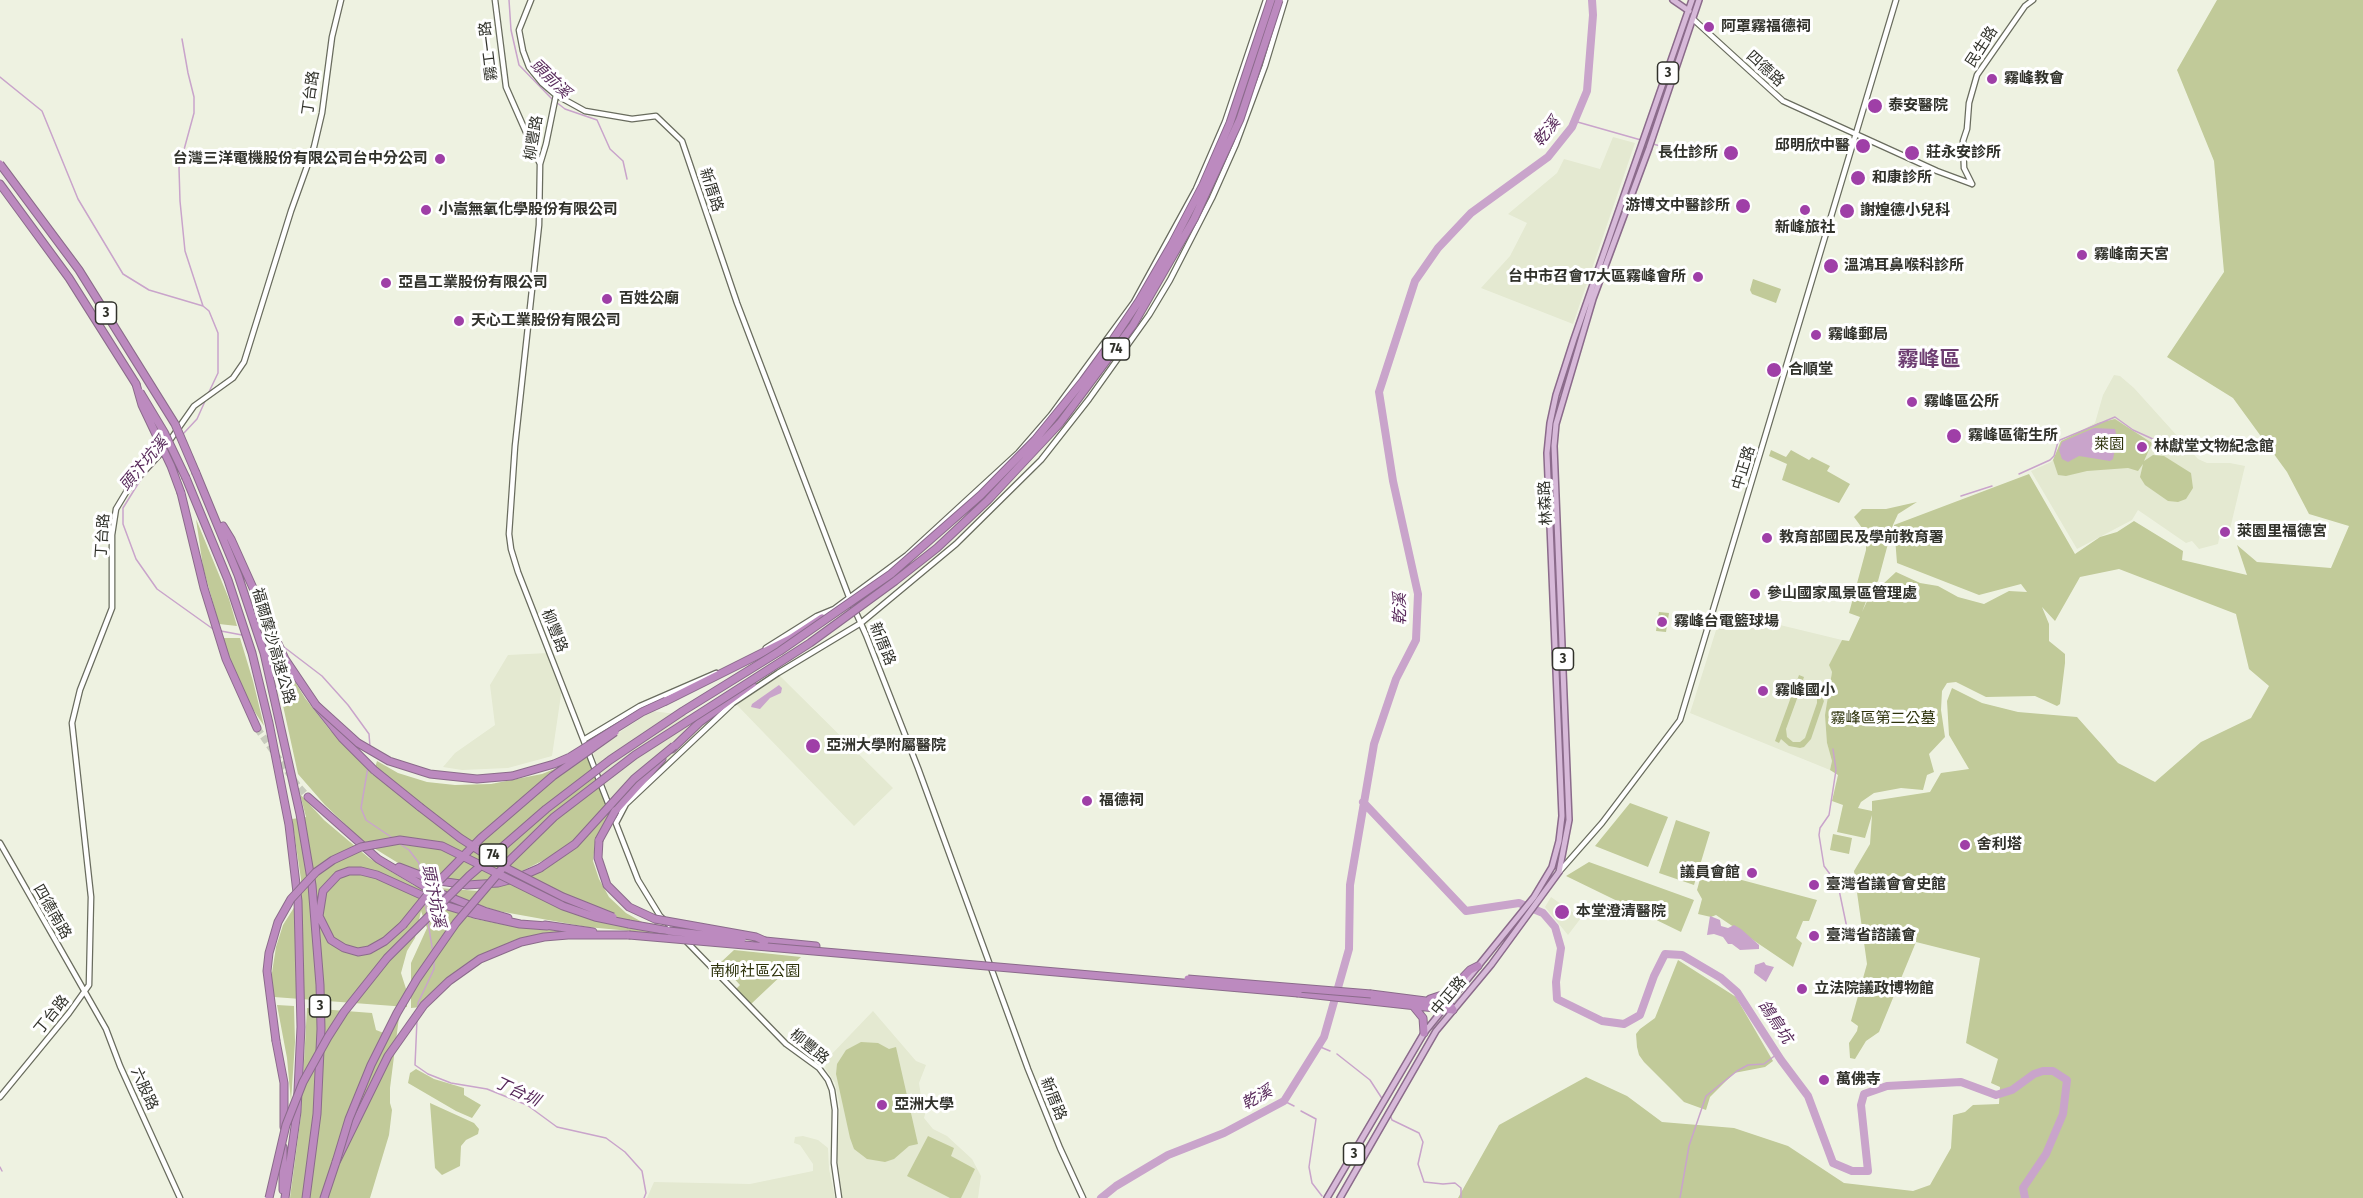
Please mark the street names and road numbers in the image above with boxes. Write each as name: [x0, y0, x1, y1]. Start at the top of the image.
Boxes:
street label: 霧工一路: [476, 20, 502, 82]
street label: 民生路: [1962, 23, 2002, 71]
street label: 四德路: [1742, 47, 1788, 91]
road number: 3: [1658, 62, 1678, 84]
street label: 丁台路: [299, 69, 323, 117]
street label: 柳豐路: [521, 114, 547, 162]
street label: 新厝路: [695, 166, 727, 214]
road number: 3: [96, 302, 116, 324]
road number: 74: [1102, 338, 1130, 360]
street label: 中正路: [1729, 444, 1759, 492]
street label: 林森路: [1536, 480, 1556, 526]
street label: 丁台路: [92, 513, 114, 559]
street label: 福爾摩沙高速公路: [248, 586, 298, 706]
street label: 柳豐路: [537, 607, 571, 655]
street label: 新厝路: [865, 620, 899, 668]
road number: 3: [1552, 648, 1574, 670]
road number: 74: [480, 844, 506, 866]
street label: 四德南路: [29, 882, 75, 942]
street label: 中正路: [1428, 973, 1470, 1019]
street label: 丁台路: [31, 992, 73, 1038]
road number: 3: [310, 995, 330, 1017]
street label: 柳豐路: [786, 1026, 832, 1068]
street label: 六股路: [127, 1065, 161, 1113]
street label: 新厝路: [1036, 1075, 1070, 1123]
road number: 3: [1344, 1143, 1364, 1165]

